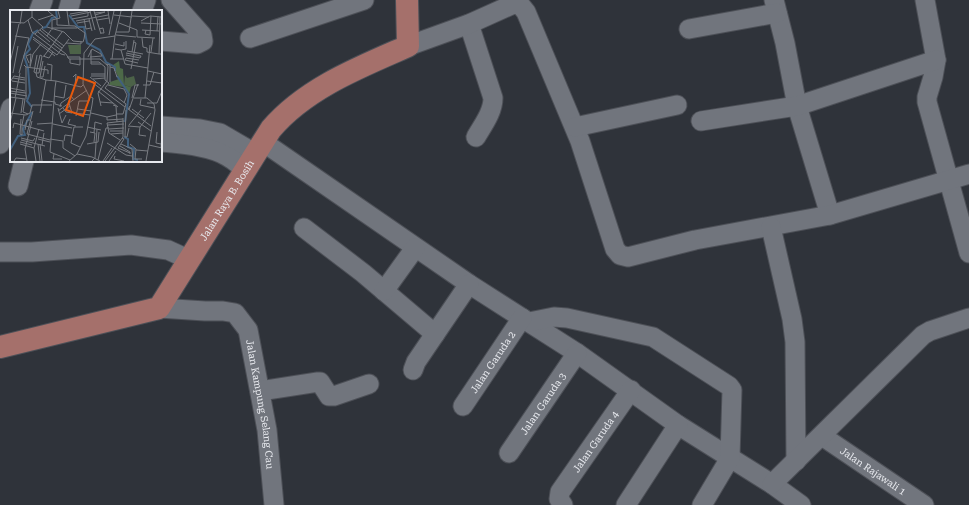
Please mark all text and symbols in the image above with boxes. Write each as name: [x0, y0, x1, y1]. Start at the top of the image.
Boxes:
inset map: [10, 10, 162, 162]
street label: Jalan Raya B. Bosih: [197, 157, 256, 242]
street label: Jalan Garuda 2: [468, 329, 517, 395]
street label: Jalan Kampung Selang Cau: [244, 339, 276, 470]
street label: Jalan Garuda 3: [518, 370, 568, 436]
street label: Jalan Garuda 4: [570, 408, 621, 474]
street label: Jalan Rajawali 1: [838, 445, 909, 497]

